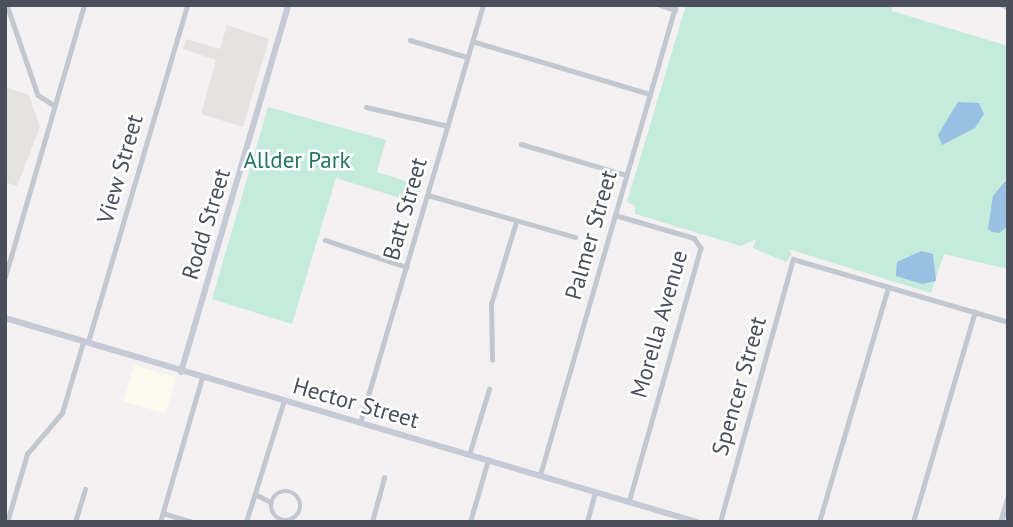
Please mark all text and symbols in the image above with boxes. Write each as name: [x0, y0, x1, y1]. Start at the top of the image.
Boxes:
street label: View Street: [91, 111, 149, 227]
park label: Allder Park: [243, 146, 351, 174]
street label: Batt Street: [377, 155, 433, 263]
street label: Rodd Street: [176, 165, 236, 283]
street label: Palmer Street: [559, 167, 623, 303]
street label: Morella Avenue: [625, 247, 693, 401]
street label: Spencer Street: [706, 313, 772, 459]
street label: Hector Street: [290, 372, 422, 434]

